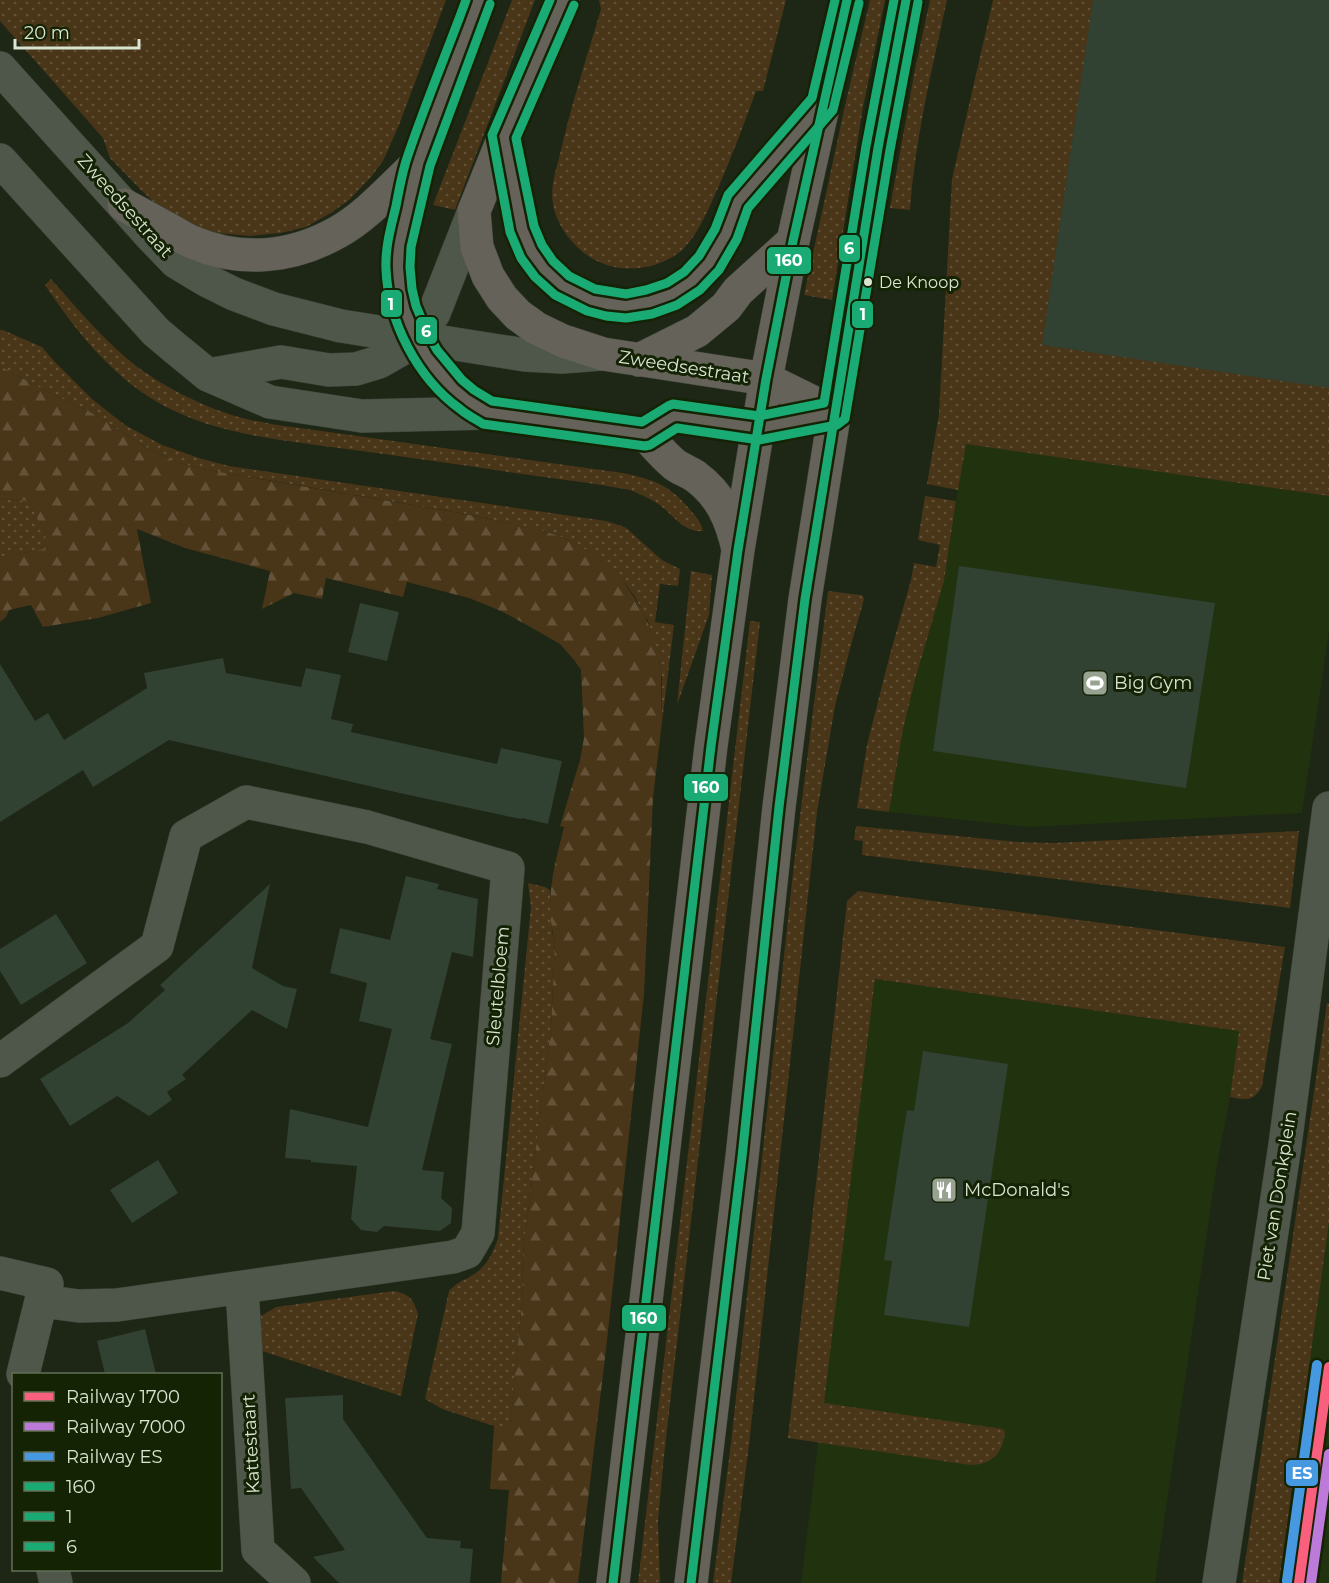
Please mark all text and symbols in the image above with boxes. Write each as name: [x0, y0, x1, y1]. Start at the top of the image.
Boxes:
scale bar: [15, 12, 140, 50]
text: 20 m: [24, 22, 70, 44]
street label: Zweedsestraat: [73, 150, 177, 262]
line badge: 6: [838, 234, 861, 263]
text: 6: [844, 239, 854, 258]
line badge: 160: [766, 246, 812, 275]
text: 160: [775, 251, 803, 270]
place label: De Knoop: [879, 273, 959, 292]
marker: De Knoop: [862, 276, 874, 288]
line badge: 1: [380, 289, 403, 318]
text: 1: [388, 295, 394, 314]
line badge: 1: [851, 300, 874, 329]
text: 1: [860, 305, 866, 324]
line badge: 6: [415, 316, 438, 345]
text: 6: [421, 322, 431, 341]
street label: Zweedsestraat: [617, 346, 751, 388]
sports icon: Big Gym: [1080, 668, 1110, 698]
place label: Big Gym: [1114, 672, 1192, 694]
line badge: 160: [683, 773, 729, 802]
text: 160: [692, 778, 720, 797]
street label: Sleutelbloem: [482, 925, 514, 1047]
street label: Piet van Donkplein: [1253, 1110, 1301, 1282]
restaurant icon: McDonald's: [929, 1175, 959, 1205]
place label: McDonald's: [964, 1179, 1070, 1201]
line badge: 160: [621, 1304, 667, 1332]
text: 160: [630, 1309, 658, 1328]
legend: [12, 1373, 222, 1571]
text: Railway 1700: [66, 1386, 180, 1408]
street label: Kattestaart: [237, 1394, 265, 1494]
text: Railway 7000: [66, 1416, 185, 1438]
text: Railway ES: [66, 1446, 163, 1468]
line badge: ES: [1285, 1459, 1319, 1487]
text: ES: [1292, 1464, 1312, 1483]
text: 160: [66, 1476, 95, 1498]
text: 1: [66, 1506, 73, 1528]
text: 6: [66, 1536, 77, 1558]

